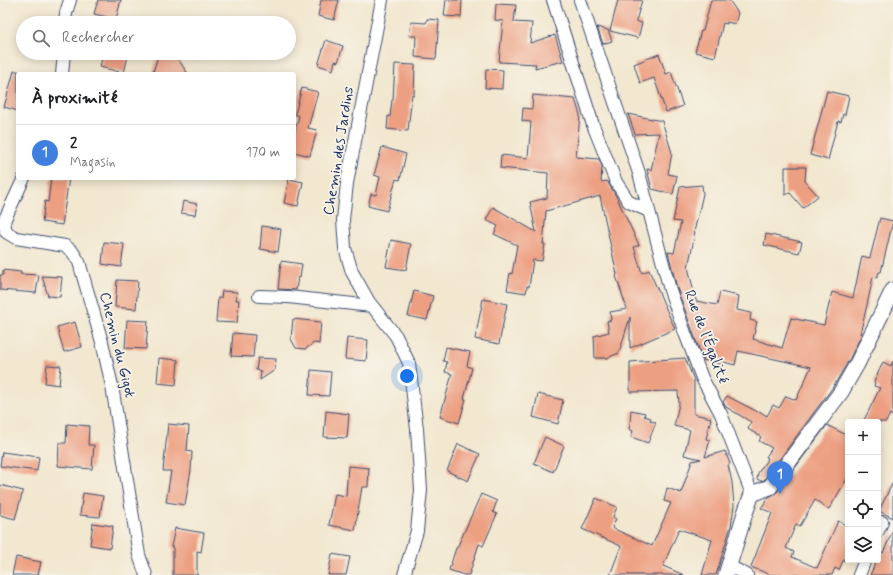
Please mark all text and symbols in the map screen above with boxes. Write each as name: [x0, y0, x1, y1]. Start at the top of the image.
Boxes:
search box: [16, 16, 296, 60]
icon: search: [30, 27, 52, 49]
text: Rechercher: [62, 28, 135, 48]
street label: Chemin des Jardins: [319, 85, 359, 217]
text: À proximité: [32, 87, 117, 109]
text: 2: [70, 134, 77, 154]
text: 1: [42, 144, 48, 161]
text: 170 m: [246, 144, 280, 161]
text: Magasin: [70, 154, 115, 171]
street label: Rue de l'Égalité: [679, 287, 734, 387]
street label: Chemin du Gigot: [94, 290, 140, 400]
your location: [397, 366, 417, 386]
map controls: [845, 419, 881, 563]
button: +: [845, 419, 881, 455]
button: −: [845, 455, 881, 491]
pin: 1: [767, 461, 793, 494]
button: locate: [845, 491, 881, 527]
button: layers: [845, 527, 881, 563]

